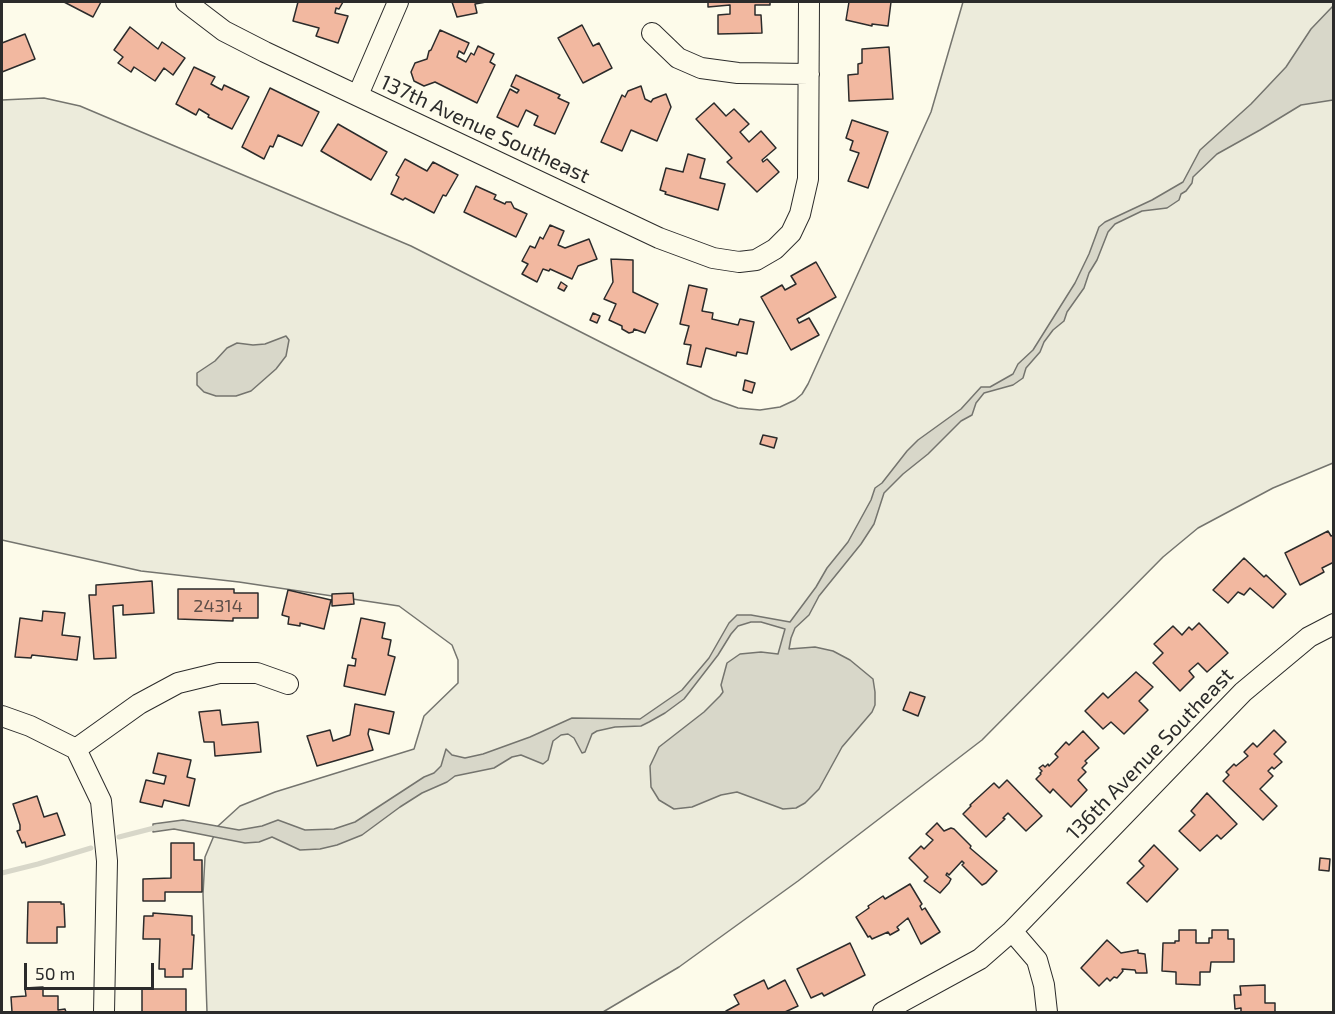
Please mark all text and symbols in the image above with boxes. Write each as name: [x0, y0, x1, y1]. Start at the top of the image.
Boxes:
street label: 137th Avenue Southeast: [376, 69, 594, 189]
house number: 24314: [193, 595, 243, 617]
street label: 136th Avenue Southeast: [1061, 663, 1239, 845]
scale bar: [27, 951, 158, 989]
text: 50 m: [35, 962, 75, 984]

